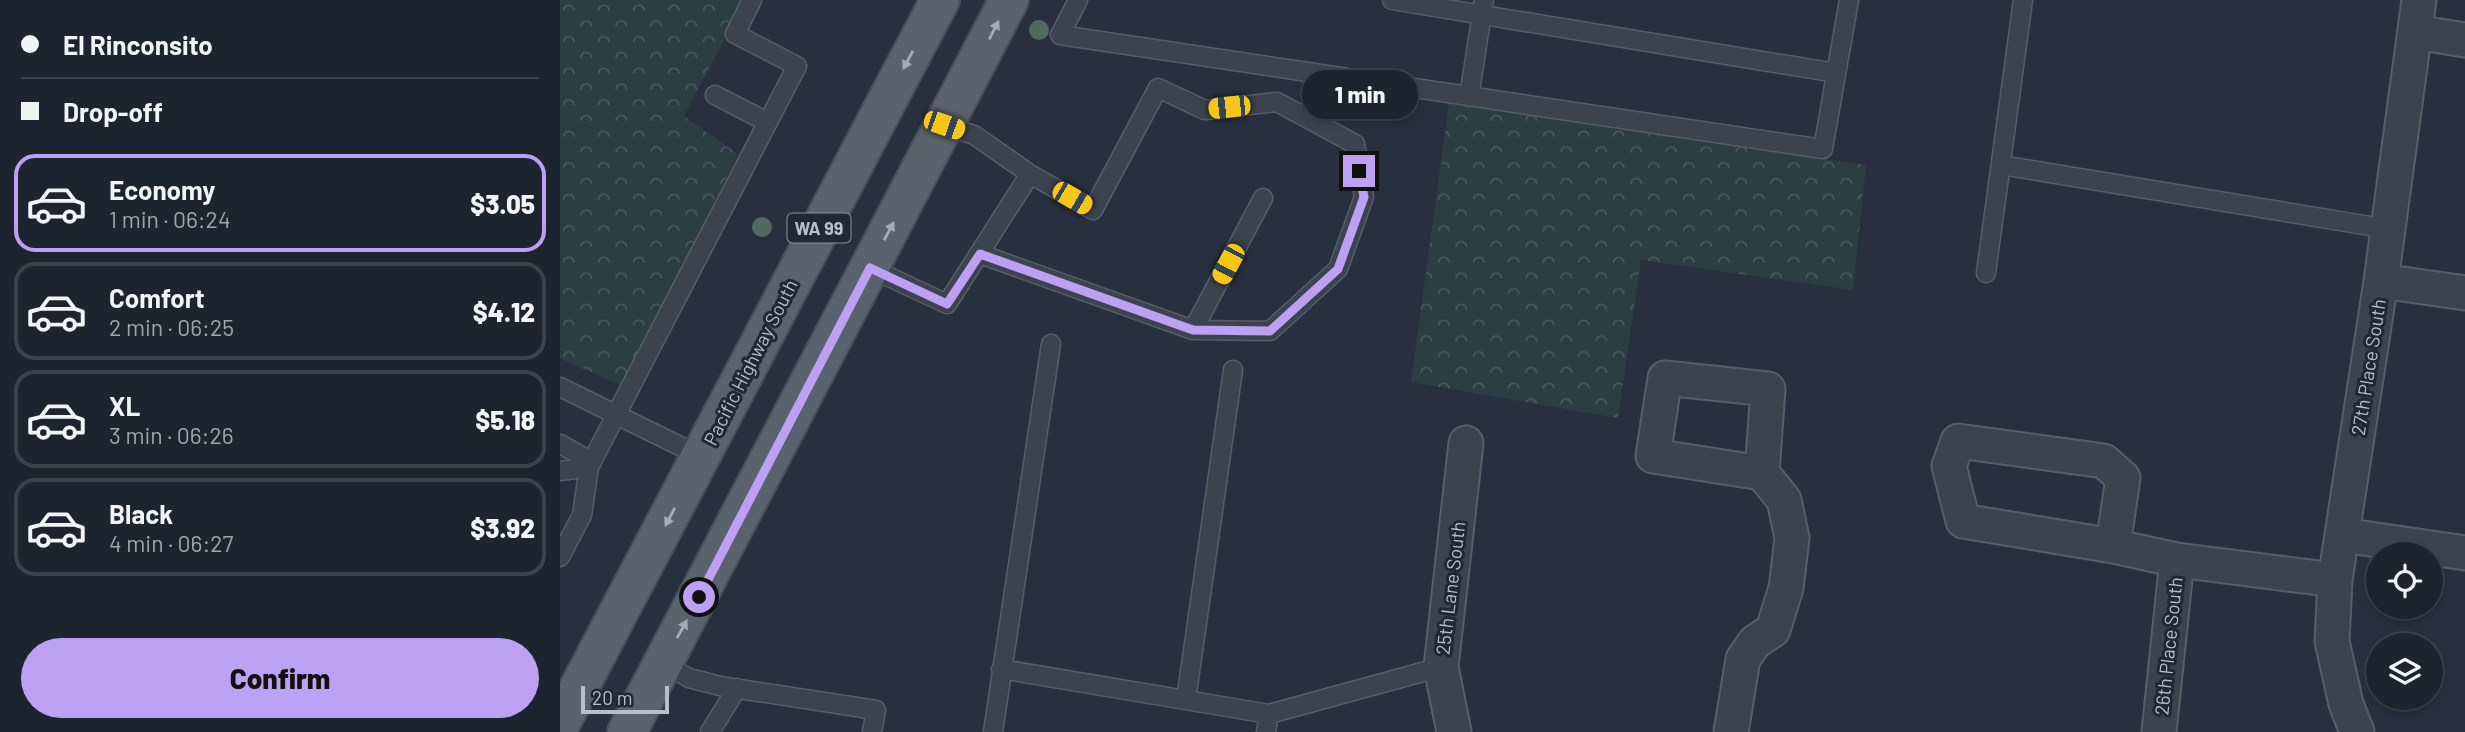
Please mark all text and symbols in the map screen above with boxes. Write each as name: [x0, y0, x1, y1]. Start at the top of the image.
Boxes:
one-way arrow: [988, 20, 1000, 39]
text: El Rinconsito: [63, 29, 213, 60]
one-way arrow: [902, 51, 914, 70]
callout: 1 min: [1301, 69, 1417, 118]
text: 1 min: [1335, 80, 1385, 108]
car: [1208, 94, 1251, 120]
text: Drop-off: [63, 96, 163, 127]
car: [921, 108, 968, 142]
route end: [1343, 155, 1375, 187]
icon: car: [25, 172, 88, 235]
text: Economy: [109, 174, 215, 205]
car: [1049, 178, 1096, 218]
text: $3.05: [470, 188, 535, 219]
text: 1 min · 06:24: [109, 205, 231, 233]
road number: WA 99: [788, 213, 850, 242]
one-way arrow: [883, 222, 895, 241]
car: [1209, 241, 1248, 287]
street label: Pacific Highway South: [698, 275, 802, 449]
icon: car: [25, 280, 88, 343]
text: Comfort: [109, 282, 205, 313]
text: $4.12: [473, 296, 535, 327]
street label: 27th Place South: [2346, 297, 2390, 437]
text: 2 min · 06:25: [109, 313, 234, 341]
icon: car: [25, 388, 88, 451]
text: XL: [109, 390, 140, 421]
text: $5.18: [475, 404, 535, 435]
text: 3 min · 06:26: [109, 421, 234, 449]
icon: car: [25, 496, 88, 559]
text: Black: [109, 498, 173, 529]
one-way arrow: [664, 507, 675, 527]
text: $3.92: [470, 512, 535, 543]
street label: 25th Lane South: [1430, 520, 1470, 656]
text: 4 min · 06:27: [109, 529, 233, 557]
map controls: [2366, 542, 2443, 710]
button: locate: [2366, 542, 2443, 619]
street label: 26th Place South: [2149, 576, 2187, 716]
route start: [683, 581, 715, 613]
one-way arrow: [676, 619, 688, 638]
button: layers: [2366, 633, 2443, 710]
button: Confirm: [21, 638, 539, 718]
scale bar: [581, 683, 668, 715]
text: 20 m: [592, 686, 632, 709]

